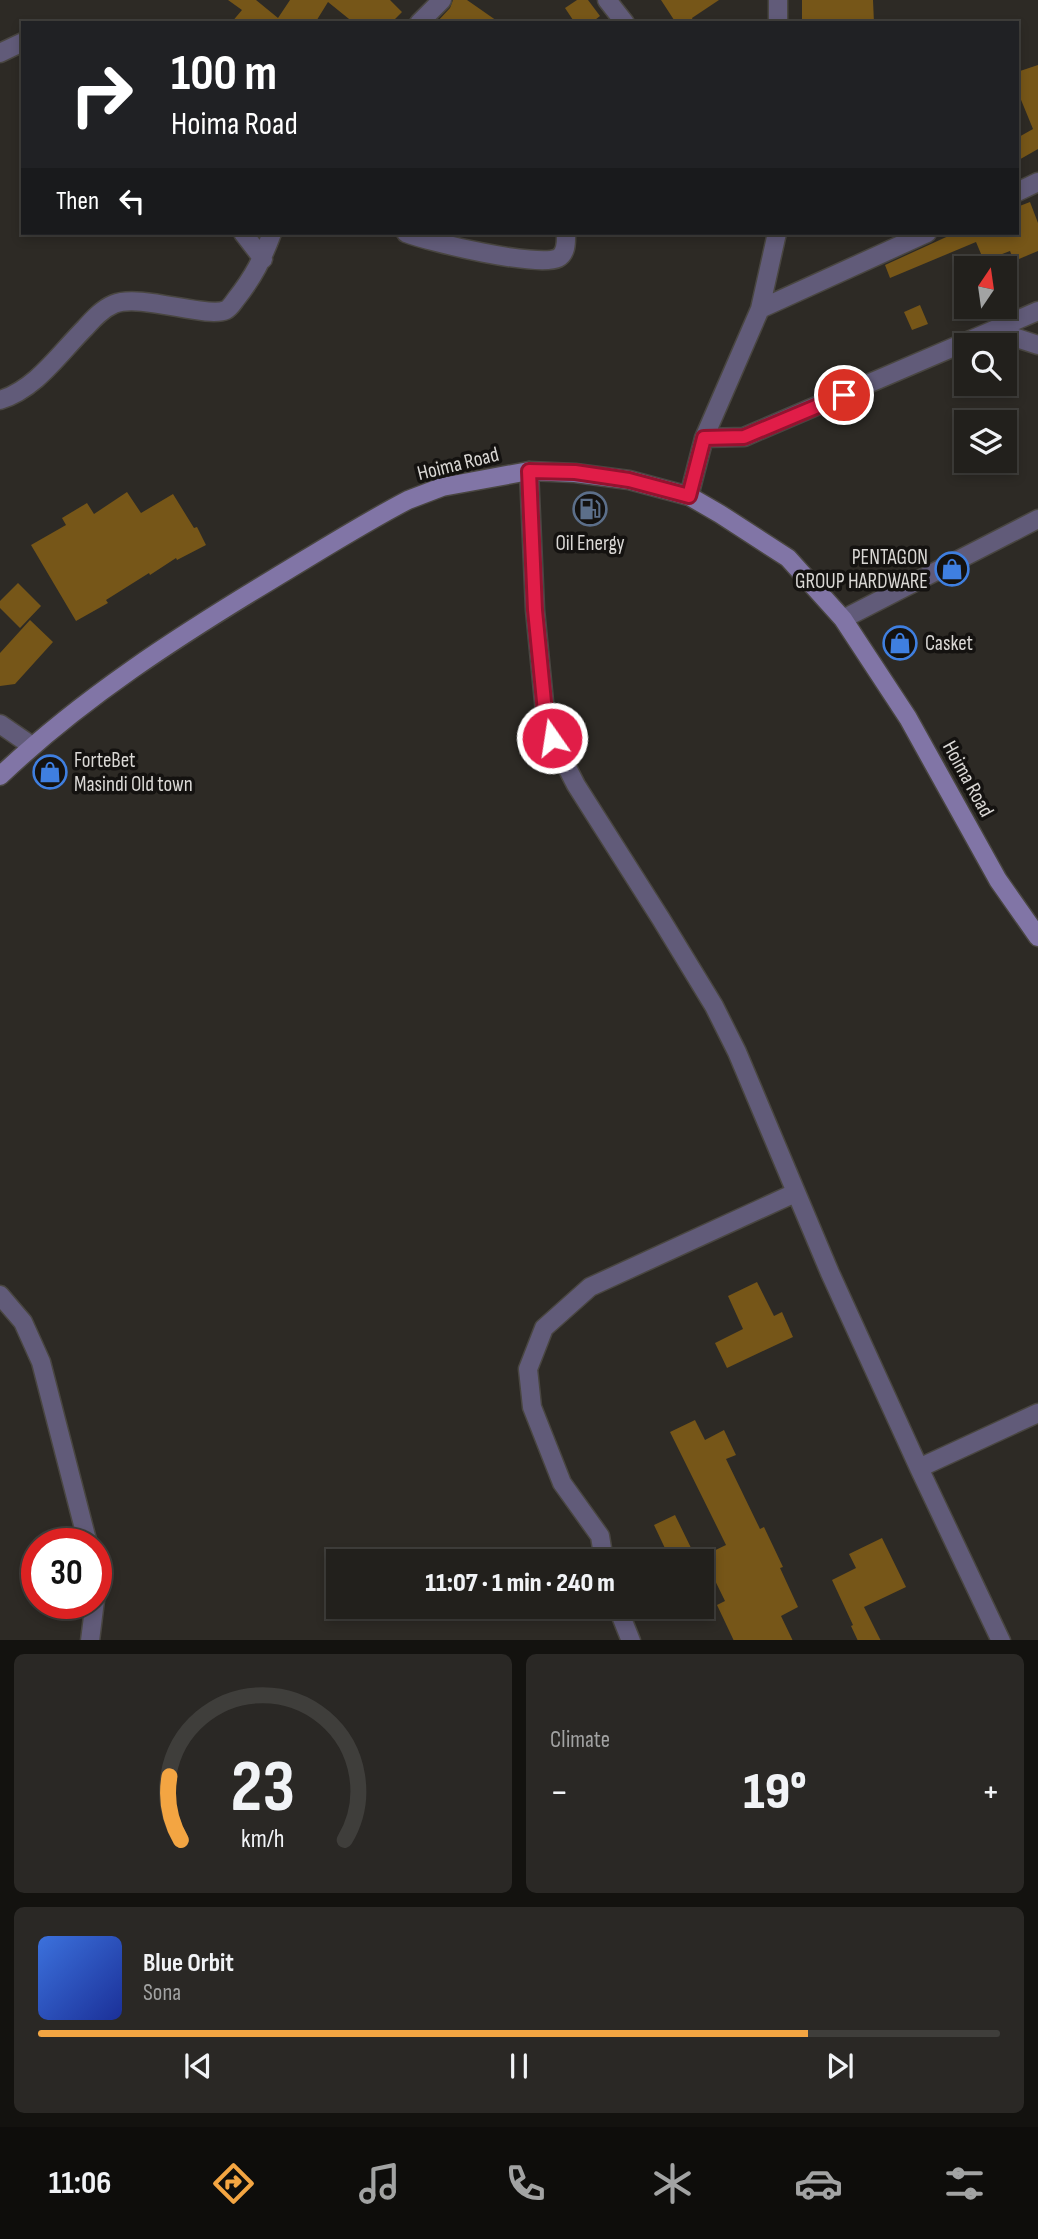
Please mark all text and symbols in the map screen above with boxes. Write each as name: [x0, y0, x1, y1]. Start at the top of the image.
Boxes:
text: 100 m: [171, 45, 277, 104]
icon: right: [56, 49, 147, 140]
text: Hoima Road: [171, 105, 298, 144]
icon: left: [113, 182, 151, 220]
text: Then: [56, 186, 99, 217]
north arrow: [954, 256, 1017, 318]
map controls: [954, 256, 1017, 473]
button: search: [954, 333, 1017, 396]
pin: [814, 365, 874, 425]
icon: arrive: [825, 376, 863, 414]
button: layers: [954, 410, 1017, 473]
street label: Hoima Road: [415, 442, 501, 486]
fuel station icon: Oil Energy: [571, 490, 609, 528]
place label: Oil Energy: [555, 531, 625, 556]
place label: PENTAGON GROUP HARDWARE: [795, 545, 928, 594]
shop icon: PENTAGON GROUP HARDWARE: [933, 550, 971, 588]
shop icon: Casket: [881, 624, 919, 662]
place label: Casket: [925, 631, 973, 656]
position arrow: [515, 701, 589, 775]
street label: Hoima Road: [937, 737, 999, 821]
place label: ForteBet Masindi Old town: [74, 748, 193, 797]
shop icon: ForteBet Masindi Old town: [31, 753, 69, 791]
speed limit sign: 30: [21, 1528, 112, 1619]
text: 11:07 · 1 min · 240 m: [425, 1568, 615, 1599]
text: Climate: [550, 1726, 610, 1754]
text: 23: [231, 1744, 295, 1832]
text: 19°: [743, 1761, 807, 1824]
text: −: [550, 1770, 569, 1815]
text: +: [981, 1770, 1000, 1815]
text: km/h: [241, 1823, 285, 1854]
text: Blue Orbit: [143, 1948, 234, 1979]
text: Sona: [143, 1979, 181, 2007]
icon: previous: [179, 2047, 217, 2085]
icon: pause: [500, 2047, 538, 2085]
icon: next: [821, 2047, 859, 2085]
icon: directions: [209, 2159, 258, 2208]
icon: music: [355, 2159, 404, 2208]
icon: phone: [501, 2159, 550, 2208]
icon: climate: [648, 2159, 697, 2208]
icon: car: [794, 2159, 843, 2208]
icon: filters: [940, 2159, 989, 2208]
text: 11:06: [49, 2164, 111, 2203]

